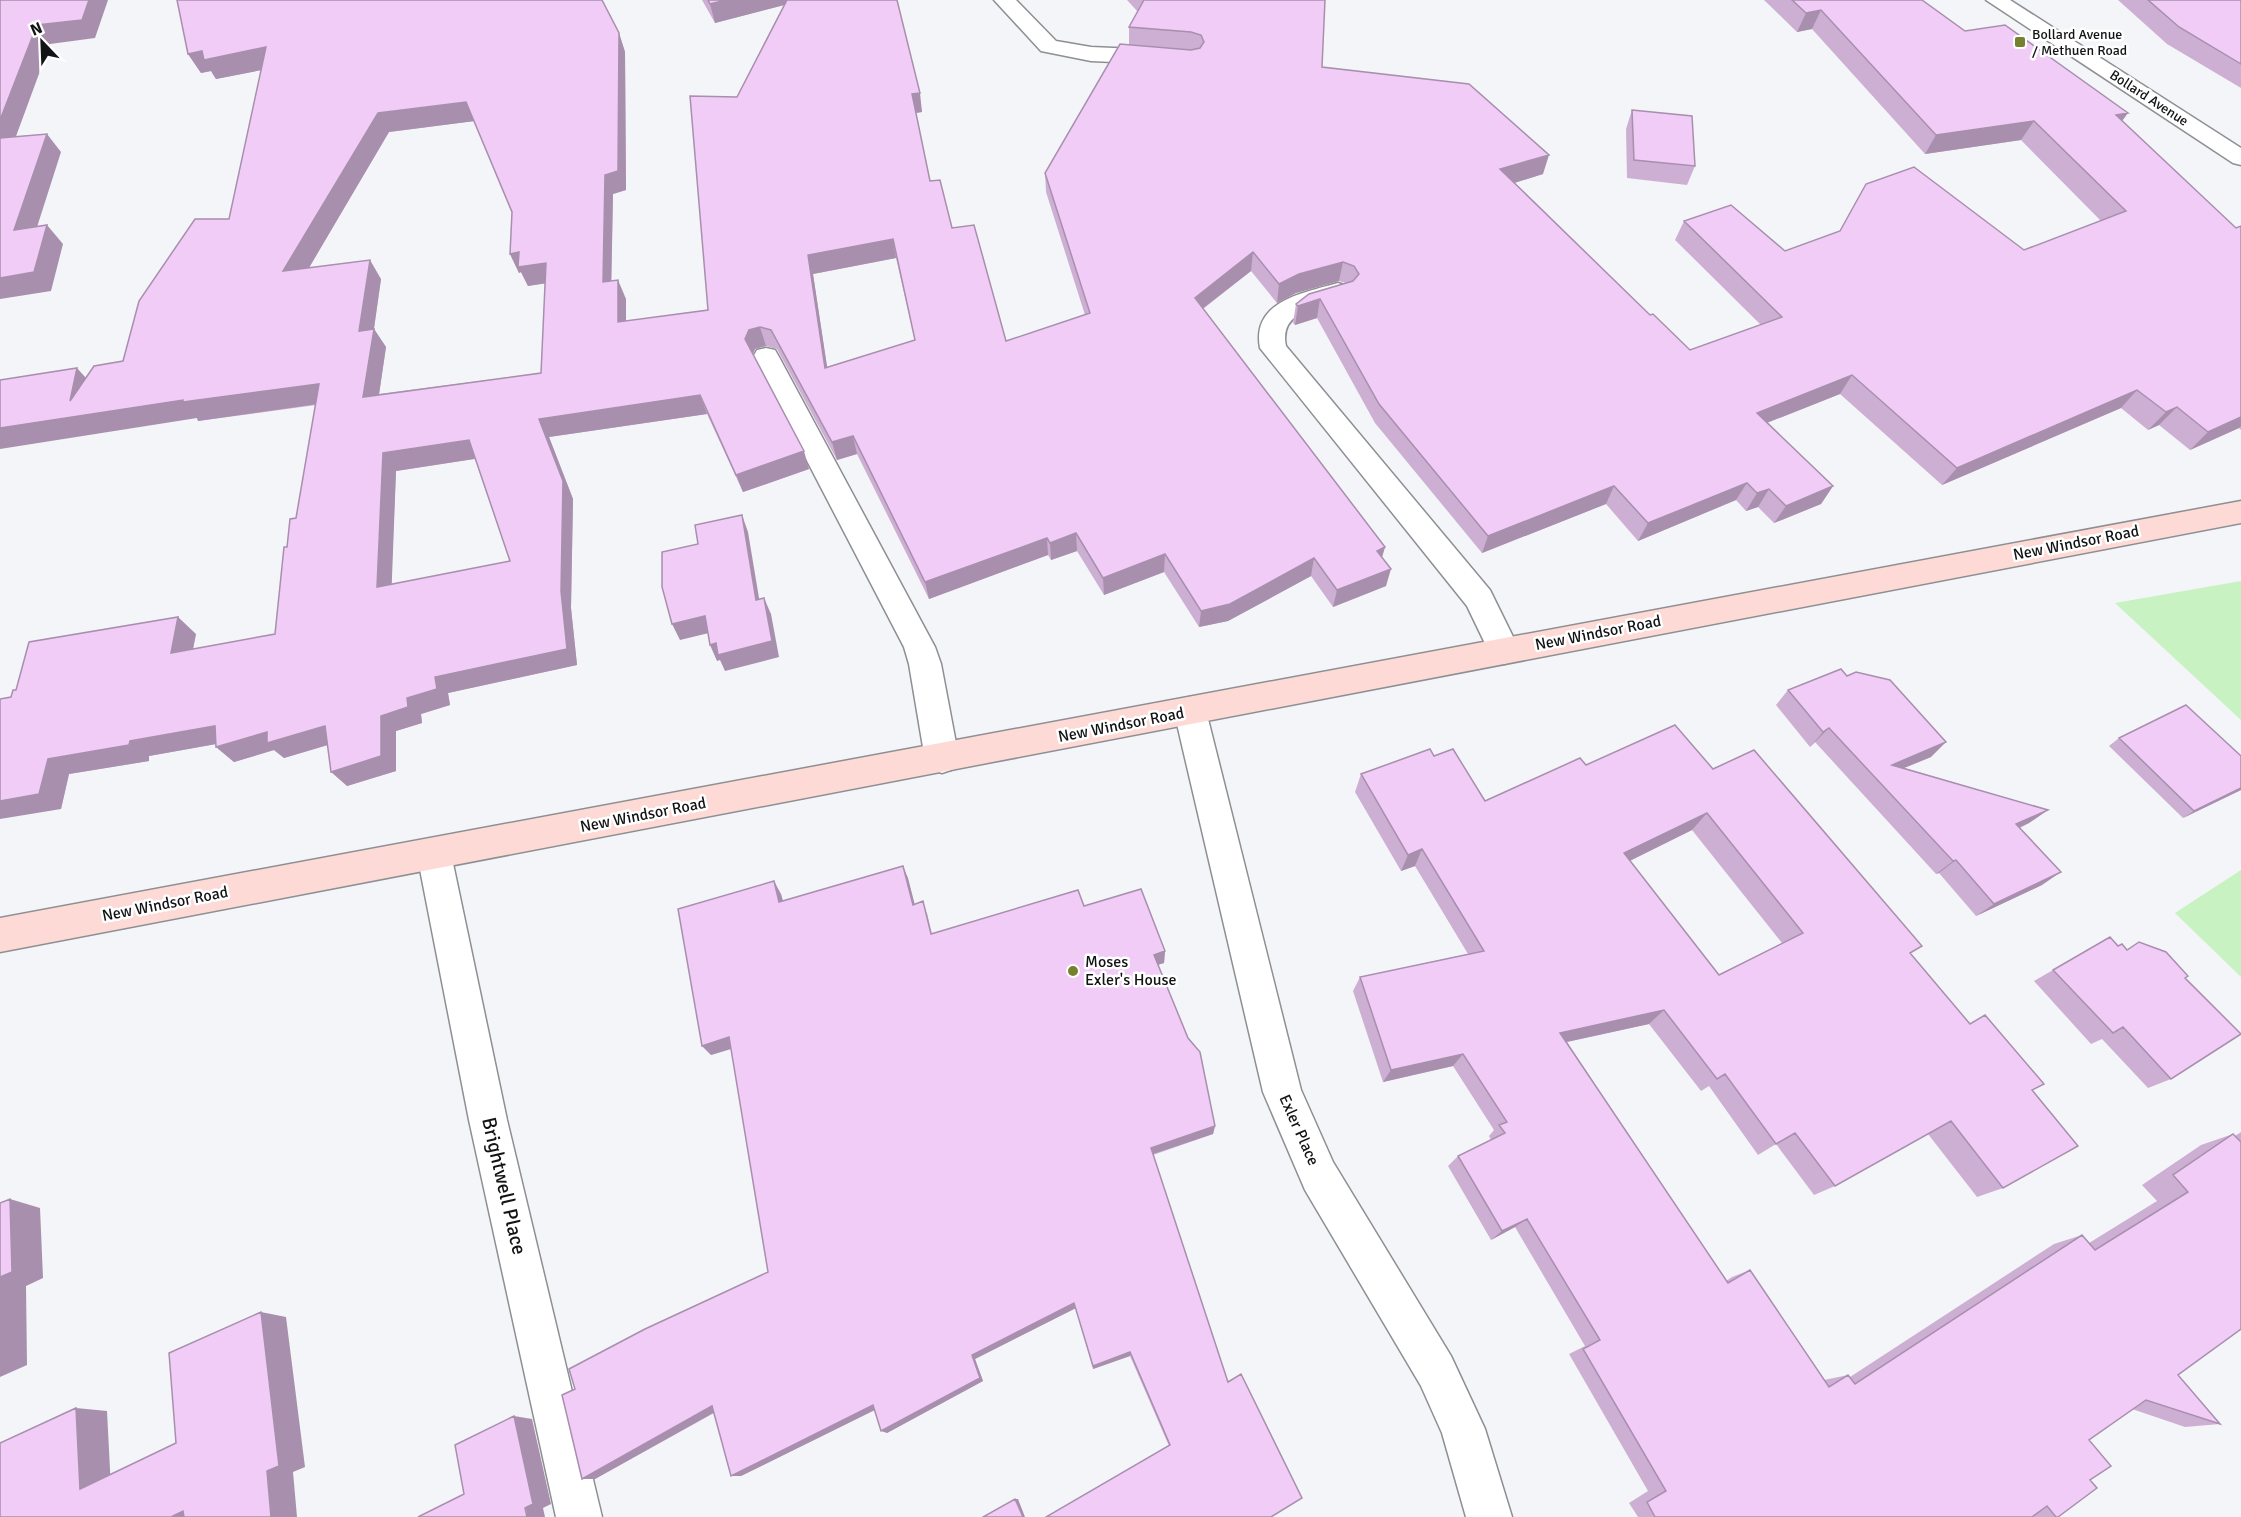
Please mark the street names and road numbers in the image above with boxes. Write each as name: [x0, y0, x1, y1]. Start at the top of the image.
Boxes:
street label: Bollard Avenue: [2107, 66, 2191, 130]
street label: New Windsor Road: [2011, 521, 2141, 565]
street label: New Windsor Road: [1533, 611, 1663, 655]
street label: New Windsor Road: [1056, 703, 1186, 747]
street label: New Windsor Road: [578, 793, 708, 837]
street label: New Windsor Road: [100, 882, 230, 926]
street label: Exler Place: [1274, 1091, 1324, 1169]
street label: Brightwell Place: [476, 1115, 532, 1257]

